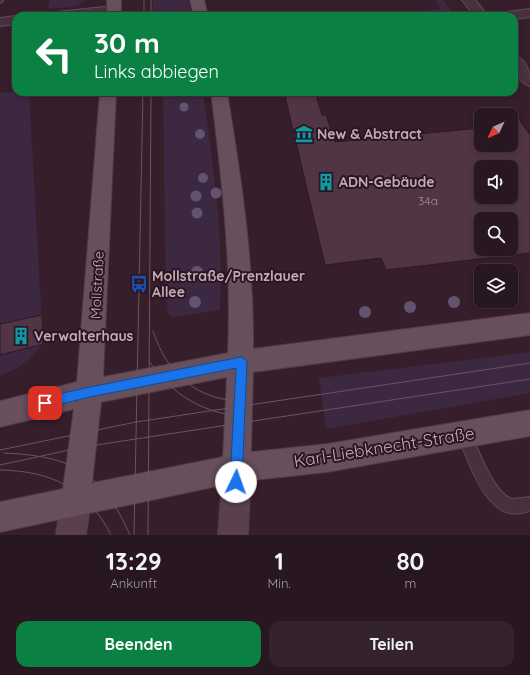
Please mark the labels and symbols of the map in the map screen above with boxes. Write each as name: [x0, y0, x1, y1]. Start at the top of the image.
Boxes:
north arrow: [474, 108, 518, 152]
museum icon: New & Abstract: [294, 124, 314, 144]
place label: New & Abstract: [317, 125, 422, 143]
building icon: ADN-Gebäude: [316, 172, 336, 192]
place label: ADN-Gebäude: [339, 173, 435, 191]
house number: 34a: [418, 193, 438, 208]
street label: Mollstraße: [86, 251, 108, 319]
place label: Mollstraße/Prenzlauer Allee: [152, 267, 305, 301]
bus stop icon: Mollstraße/Prenzlauer Allee: [129, 274, 149, 294]
building icon: Verwalterhaus: [11, 326, 31, 346]
place label: Verwalterhaus: [34, 327, 134, 345]
pin: [28, 386, 62, 420]
street label: Karl-Liebknecht-Straße: [292, 422, 476, 471]
position arrow: [215, 461, 257, 503]

